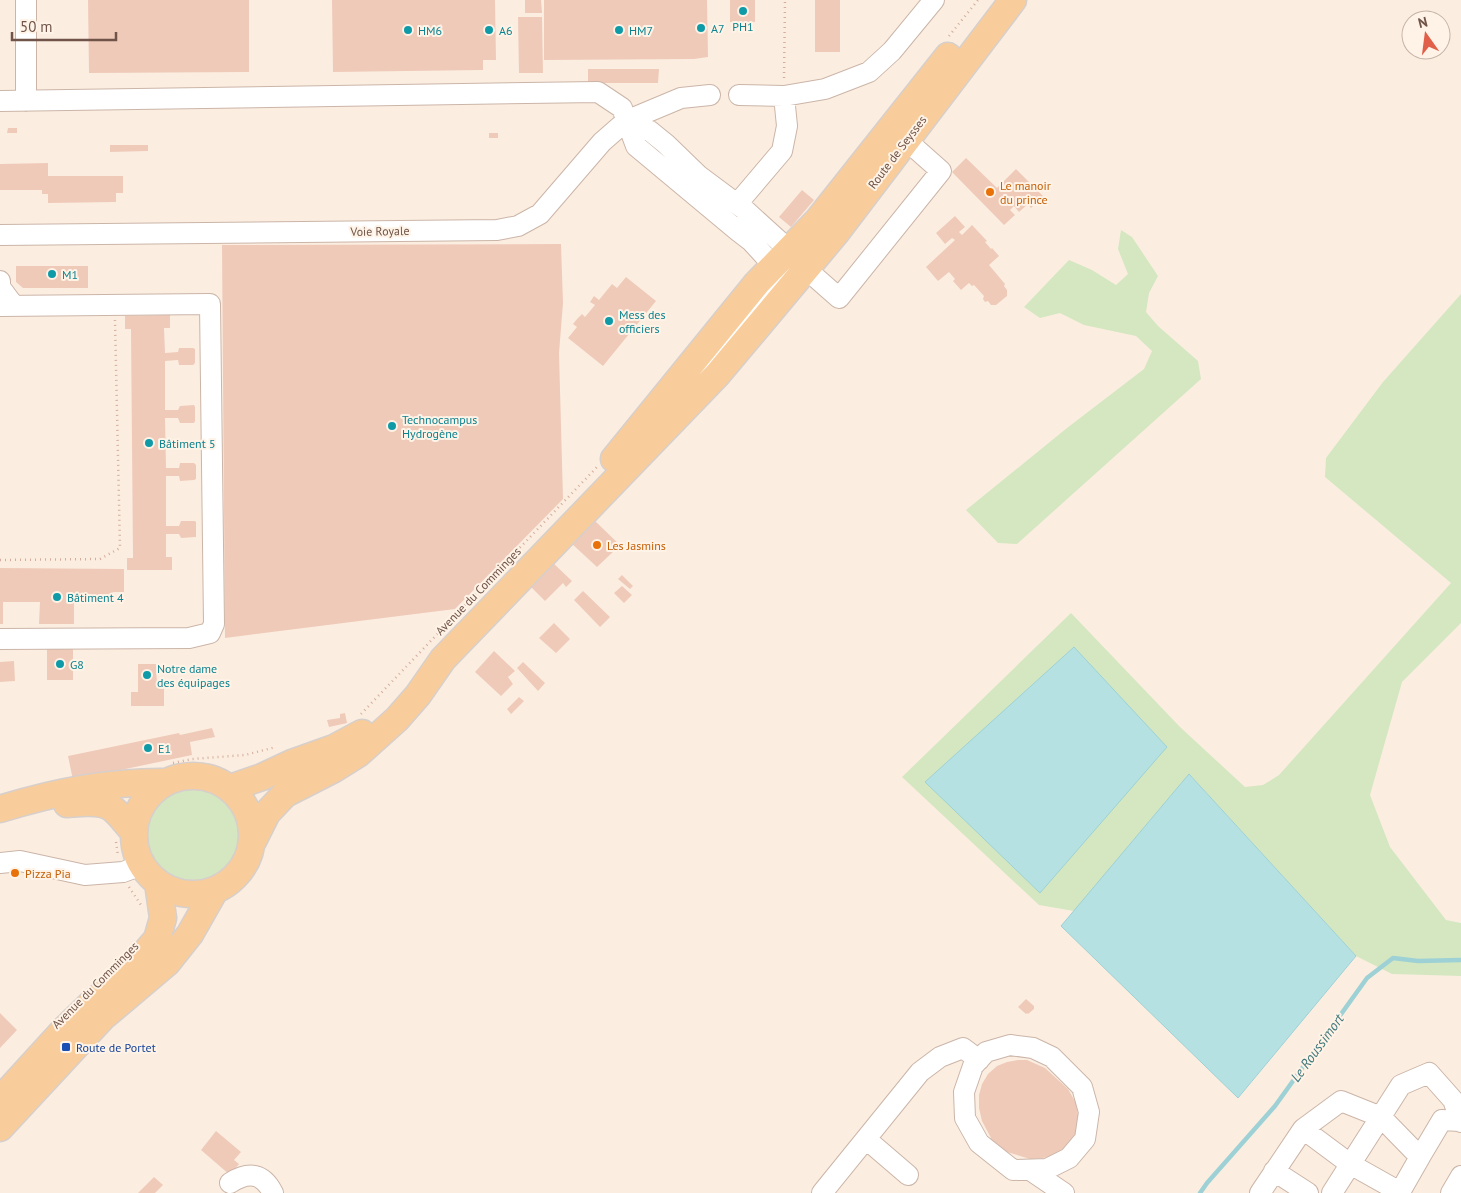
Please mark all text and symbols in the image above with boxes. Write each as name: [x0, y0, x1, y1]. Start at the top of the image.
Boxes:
marker: PH1: [737, 5, 749, 17]
scale bar: [12, 10, 116, 42]
north arrow: [1401, 10, 1451, 60]
text: N: [1416, 13, 1429, 32]
text: 50 m: [20, 17, 53, 36]
place label: PH1: [732, 19, 754, 34]
place label: A7: [711, 21, 725, 36]
marker: A7: [695, 22, 707, 34]
place label: HM6: [418, 23, 442, 38]
place label: A6: [499, 23, 513, 38]
place label: HM7: [629, 23, 653, 38]
marker: HM6: [402, 24, 414, 36]
marker: A6: [483, 24, 495, 36]
marker: HM7: [613, 24, 625, 36]
street label: Route de Seysses: [865, 113, 929, 191]
place label: Le manoir du prince: [1000, 178, 1051, 207]
marker: Le manoir du prince: [984, 186, 996, 198]
street label: Voie Royale: [349, 223, 410, 239]
place label: M1: [62, 267, 78, 282]
marker: M1: [46, 268, 58, 280]
place label: Mess des officiers: [619, 307, 666, 336]
marker: Mess des officiers: [603, 315, 615, 327]
place label: Technocampus Hydrogène: [402, 412, 477, 441]
marker: Technocampus Hydrogène: [386, 420, 398, 432]
place label: Bâtiment 5: [159, 436, 215, 451]
marker: Bâtiment 5: [143, 437, 155, 449]
place label: Les Jasmins: [607, 538, 666, 553]
marker: Les Jasmins: [591, 539, 603, 551]
street label: Avenue du Comminges: [432, 544, 524, 638]
place label: Bâtiment 4: [67, 590, 124, 605]
marker: Bâtiment 4: [51, 591, 63, 603]
place label: G8: [70, 657, 84, 672]
marker: G8: [54, 658, 66, 670]
place label: Notre dame des équipages: [157, 661, 230, 690]
marker: Notre dame des équipages: [141, 669, 153, 681]
place label: E1: [158, 741, 171, 756]
marker: E1: [142, 742, 154, 754]
place label: Pizza Pia: [25, 866, 71, 881]
marker: Pizza Pia: [9, 867, 21, 879]
street label: Avenue du Comminges: [48, 938, 142, 1032]
water label: Le Roussimort: [1286, 1010, 1348, 1085]
place label: Route de Portet: [76, 1040, 156, 1055]
marker: Route de Portet: [60, 1041, 72, 1053]

